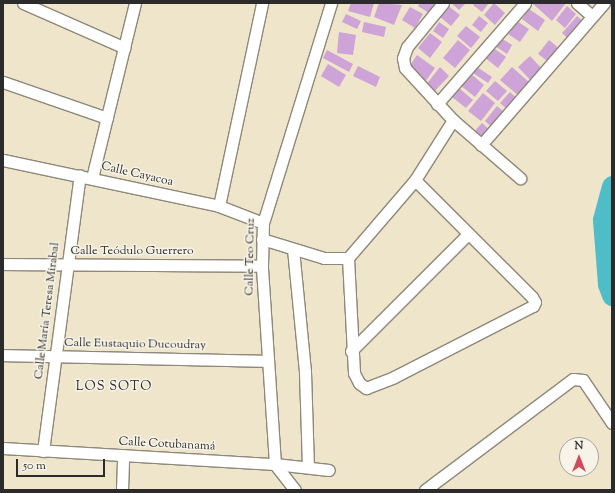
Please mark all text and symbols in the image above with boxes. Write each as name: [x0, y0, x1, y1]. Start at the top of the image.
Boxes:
street label: Calle Cayacoa: [100, 160, 174, 190]
street label: Calle Teo Cruz: [243, 218, 259, 296]
street label: Calle María Teresa Mirabal: [32, 242, 64, 380]
street label: Calle Teódulo Guerrero: [70, 245, 194, 259]
street label: Calle Eustaquio Ducoudray: [64, 337, 206, 353]
district label: LOS SOTO: [76, 379, 152, 395]
street label: Calle Cotubanamá: [118, 435, 216, 455]
north arrow: [559, 437, 599, 477]
text: N: [575, 438, 583, 454]
scale bar: [18, 451, 107, 477]
text: 50 m: [23, 457, 46, 475]

